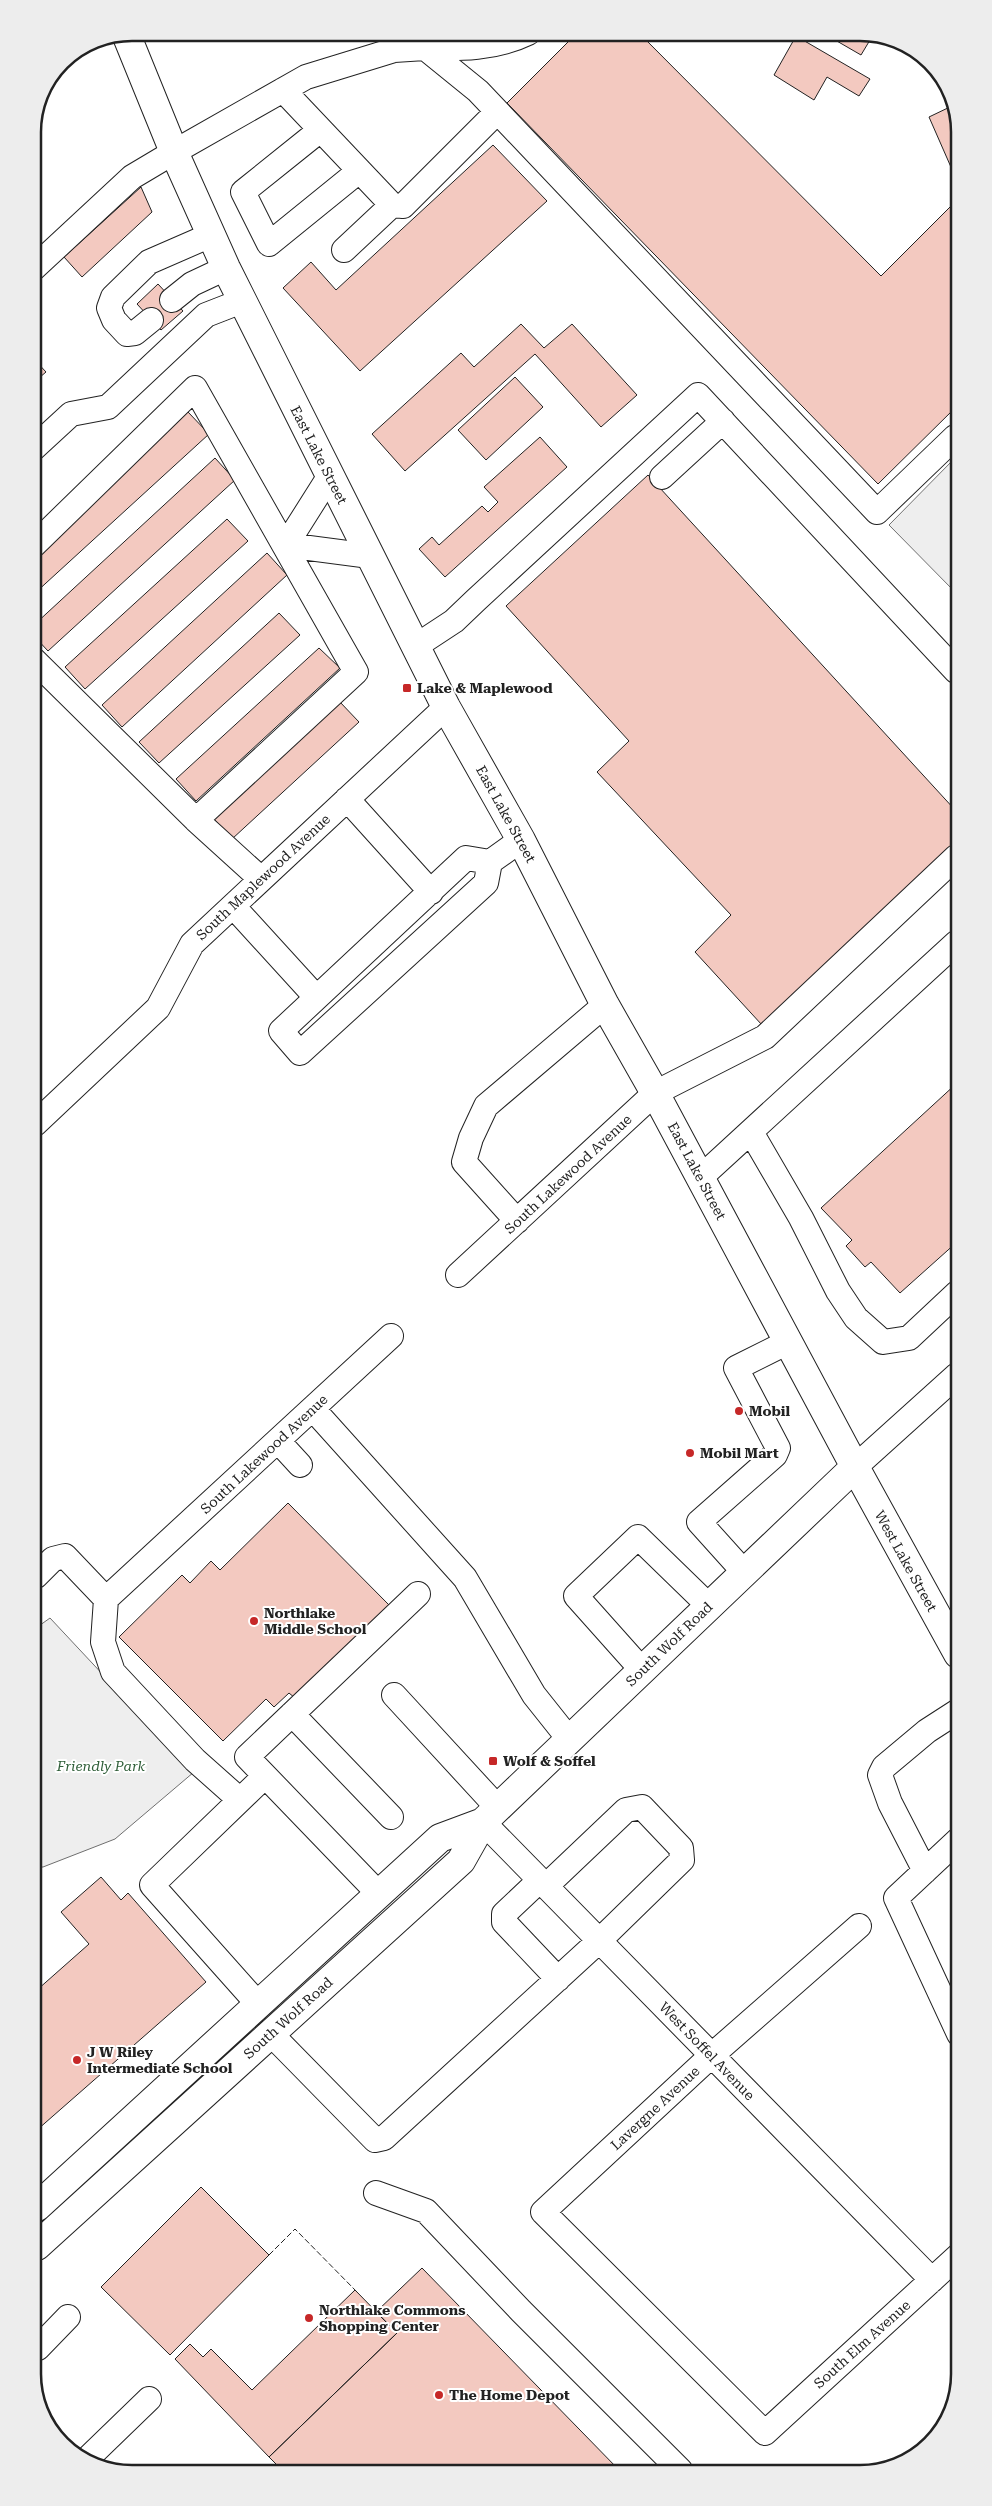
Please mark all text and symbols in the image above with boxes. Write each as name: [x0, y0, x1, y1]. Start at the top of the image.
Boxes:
street label: East Lake Street: [287, 403, 351, 507]
place label: Lake & Maplewood: [417, 680, 553, 696]
marker: Lake & Maplewood: [401, 682, 413, 694]
street label: East Lake Street: [473, 763, 539, 865]
street label: South Maplewood Avenue: [193, 811, 333, 943]
street label: South Lakewood Avenue: [501, 1111, 635, 1237]
street label: East Lake Street: [665, 1119, 729, 1223]
street label: South Lakewood Avenue: [197, 1391, 331, 1517]
place label: Mobil: [749, 1403, 790, 1419]
marker: Mobil: [733, 1405, 745, 1417]
place label: Mobil Mart: [700, 1445, 779, 1461]
marker: Mobil Mart: [684, 1447, 696, 1459]
street label: West Lake Street: [872, 1508, 940, 1614]
street label: South Wolf Road: [622, 1599, 716, 1689]
place label: Northlake Middle School: [264, 1605, 367, 1637]
marker: Northlake Middle School: [248, 1615, 260, 1627]
place label: Wolf & Soffel: [503, 1753, 596, 1769]
marker: Wolf & Soffel: [487, 1755, 499, 1767]
park label: Friendly Park: [56, 1758, 146, 1774]
street label: South Wolf Road: [240, 1974, 336, 2062]
street label: West Soffel Avenue: [656, 1999, 758, 2103]
place label: J W Riley Intermediate School: [87, 2044, 233, 2076]
marker: J W Riley Intermediate School: [71, 2054, 83, 2066]
street label: Lavergne Avenue: [607, 2063, 703, 2153]
street label: South Elm Avenue: [811, 2296, 914, 2391]
place label: Northlake Commons Shopping Center: [319, 2302, 465, 2334]
marker: Northlake Commons Shopping Center: [303, 2312, 315, 2324]
place label: The Home Depot: [449, 2387, 570, 2403]
marker: The Home Depot: [433, 2389, 445, 2401]

